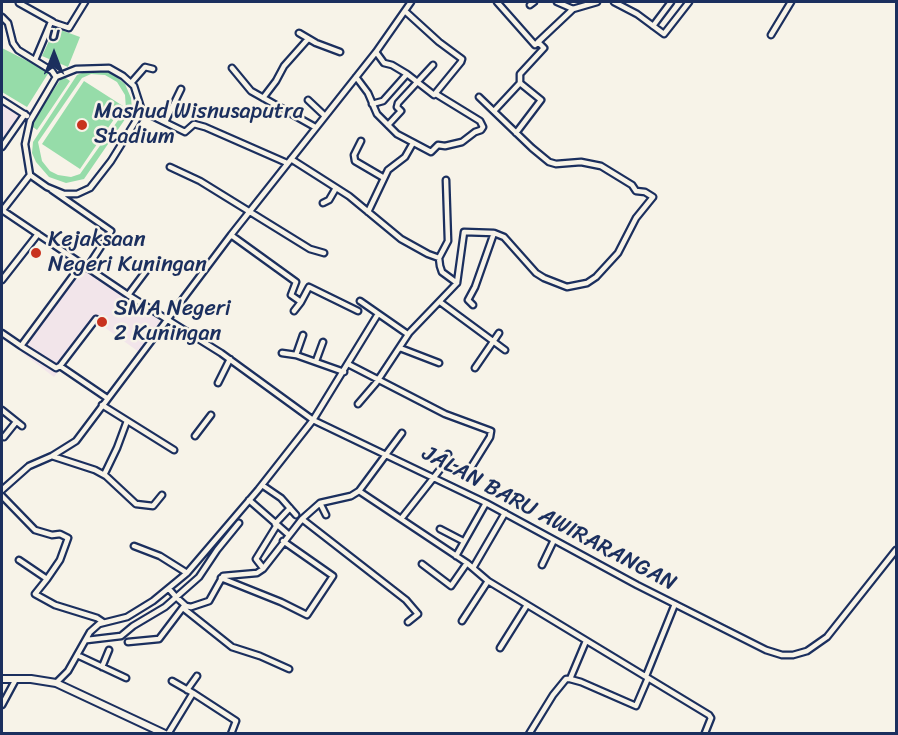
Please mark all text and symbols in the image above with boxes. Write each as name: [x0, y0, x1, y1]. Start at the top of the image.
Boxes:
text: U: [49, 21, 59, 50]
north arrow: [24, 24, 84, 84]
place label: Mashud Wisnusaputra Stadium: [94, 99, 304, 150]
marker: Mashud Wisnusaputra Stadium: [75, 118, 89, 132]
place label: Kejaksaan Negeri Kuningan: [48, 227, 207, 278]
marker: Kejaksaan Negeri Kuningan: [29, 246, 43, 260]
place label: SMA Negeri 2 Kuningan: [114, 296, 231, 348]
marker: SMA Negeri 2 Kuningan: [95, 315, 109, 329]
street label: JALAN BARU AWIRARANGAN: [417, 441, 681, 597]

